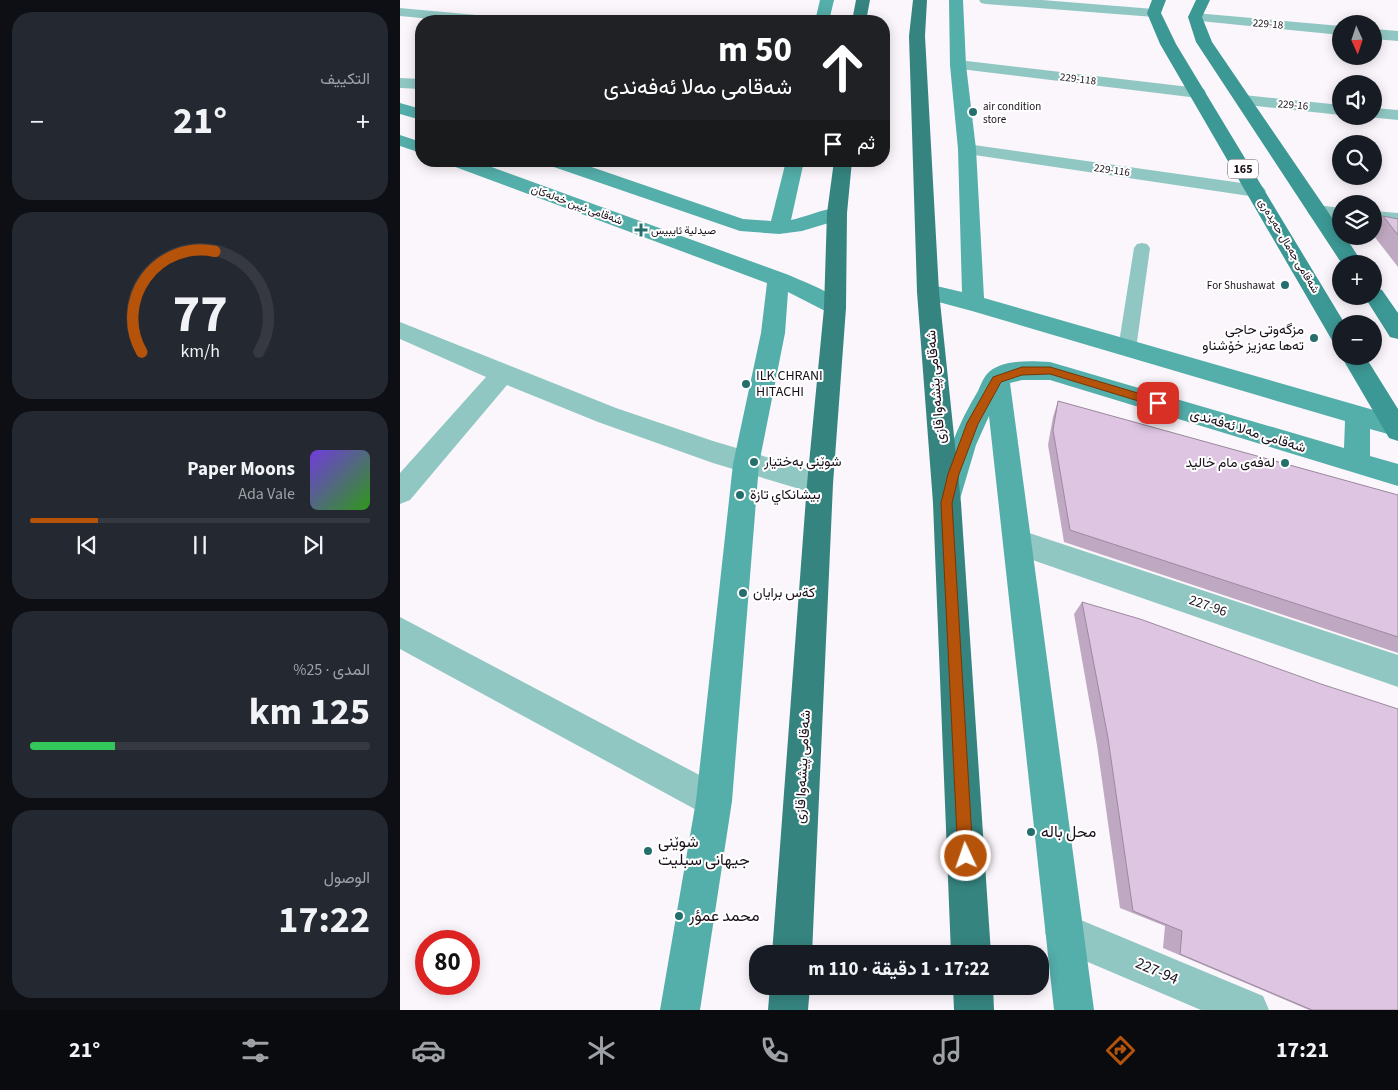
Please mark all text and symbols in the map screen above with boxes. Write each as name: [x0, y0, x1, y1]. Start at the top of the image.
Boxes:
street label: 229-18: [1252, 15, 1284, 33]
north arrow: [1332, 15, 1382, 65]
map controls: [1332, 15, 1382, 365]
text: 50 m: [718, 25, 792, 75]
icon: ahead: [810, 35, 875, 100]
text: التكييف: [320, 68, 370, 90]
street label: 229-118: [1059, 69, 1097, 89]
text: شەقامی مەلا ئەفەندی: [603, 71, 792, 103]
button: sound: [1332, 75, 1382, 125]
text: 21°: [173, 94, 227, 148]
street label: 229-16: [1277, 96, 1309, 114]
place label: air condition store: [983, 99, 1041, 127]
text: −: [30, 102, 44, 142]
text: +: [356, 102, 370, 142]
marker: air condition store: [967, 106, 979, 118]
icon: arrive: [819, 130, 847, 158]
text: ثم: [857, 130, 875, 157]
button: search: [1332, 135, 1382, 185]
street label: 229-116: [1093, 160, 1132, 180]
road number: 165: [1228, 160, 1258, 178]
street label: شەقامی ئیبن خەلەکان: [529, 182, 625, 229]
button: layers: [1332, 195, 1382, 245]
street label: شەقامی جەمال حەیدەری: [1255, 196, 1323, 296]
place label: صيدلية ئايبيس: [651, 223, 716, 238]
marker: صيدلية ئايبيس: [635, 224, 647, 236]
button: +: [1332, 255, 1382, 305]
text: 77: [173, 278, 227, 352]
place label: For Shushawat: [1207, 278, 1275, 293]
marker: For Shushawat: [1279, 279, 1291, 291]
button: −: [1332, 315, 1382, 365]
place label: مزگەوتی حاجی تەها عەزیز خۆشناو: [1202, 320, 1304, 356]
street label: شەقامی پێشەوا قازی: [921, 329, 951, 445]
marker: مزگەوتی حاجی تەها عەزیز خۆشناو: [1308, 332, 1320, 344]
text: km/h: [180, 339, 220, 364]
place label: ILK CHRANI HITACHI: [756, 366, 823, 402]
marker: ILK CHRANI HITACHI: [740, 378, 752, 390]
pin: [1137, 382, 1179, 424]
icon: arrive: [1144, 389, 1172, 417]
street label: شەقامی مەلا ئەفەندی: [1188, 404, 1308, 458]
place label: شوێنی بەختیار: [763, 452, 842, 472]
place label: لەفەی مام خالید: [1186, 453, 1275, 473]
text: Paper Moons: [187, 456, 295, 483]
marker: شوێنی بەختیار: [748, 456, 760, 468]
marker: لەفەی مام خالید: [1279, 457, 1291, 469]
text: Ada Vale: [238, 483, 295, 505]
place label: بيشانكاي تازة: [750, 485, 821, 506]
marker: بيشانكاي تازة: [734, 489, 746, 501]
icon: previous: [73, 531, 101, 559]
icon: pause: [186, 531, 214, 559]
icon: next: [299, 531, 327, 559]
place label: كةس برايان: [753, 583, 815, 603]
marker: كةس برايان: [737, 587, 749, 599]
street label: 227-96: [1186, 590, 1230, 622]
text: المدى · 25%: [293, 659, 370, 681]
text: 125 km: [249, 685, 370, 739]
street label: شەقامی پێشەوا قازی: [790, 710, 816, 824]
place label: محل باله: [1041, 821, 1096, 843]
marker: محل باله: [1025, 826, 1037, 838]
position arrow: [939, 829, 991, 881]
place label: شوێنی جیهانی سبلیت: [658, 831, 750, 871]
marker: شوێنی جیهانی سبلیت: [642, 845, 654, 857]
text: الوصول: [324, 867, 370, 889]
text: 17:22: [278, 893, 370, 947]
place label: محمد عمؤر: [688, 905, 759, 927]
marker: محمد عمؤر: [673, 910, 685, 922]
speed limit sign: 80: [415, 930, 480, 995]
street label: 227-94: [1132, 952, 1182, 990]
text: 17:22 · 1 دقيقة · 110 m: [808, 956, 990, 983]
icon: filters: [238, 1033, 273, 1068]
icon: car: [411, 1033, 446, 1068]
icon: climate: [584, 1033, 619, 1068]
icon: phone: [757, 1033, 792, 1068]
icon: music: [930, 1033, 965, 1068]
icon: directions: [1103, 1033, 1138, 1068]
text: 21°: [69, 1034, 100, 1066]
text: 17:21: [1276, 1034, 1329, 1066]

